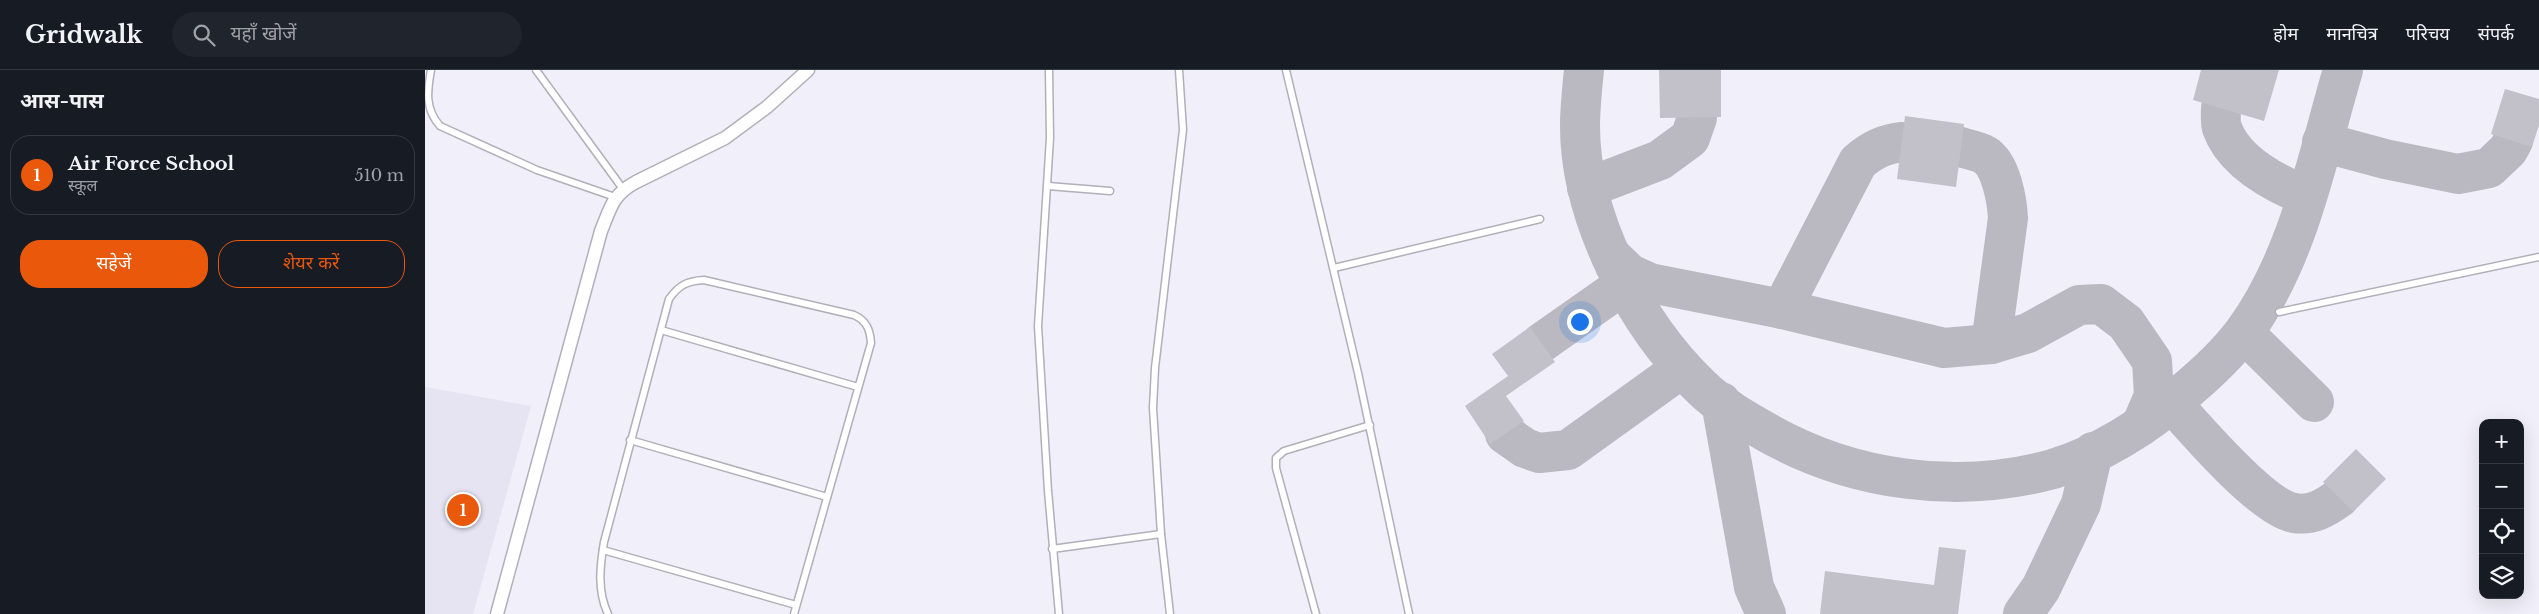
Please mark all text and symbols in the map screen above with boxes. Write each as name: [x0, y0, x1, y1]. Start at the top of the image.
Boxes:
search box: [172, 12, 522, 57]
text: Gridwalk: [25, 20, 142, 49]
icon: search: [190, 21, 218, 49]
text: यहाँ खोजें: [230, 22, 296, 45]
text: होम: [2273, 23, 2298, 45]
text: मानचित्र: [2326, 23, 2378, 45]
text: परिचय: [2406, 23, 2450, 45]
text: संपर्क: [2478, 23, 2514, 45]
text: आस-पास: [20, 88, 104, 114]
text: Air Force School: [68, 152, 234, 175]
text: 1: [34, 165, 40, 185]
text: 510 m: [355, 165, 404, 185]
text: स्कूल: [68, 175, 97, 195]
button: सहेजें: [20, 240, 208, 288]
button: शेयर करें: [218, 240, 405, 288]
your location: [1567, 309, 1593, 335]
map controls: [2479, 419, 2524, 599]
button: +: [2479, 419, 2524, 464]
button: −: [2479, 464, 2524, 509]
pin: 1: [447, 491, 479, 529]
button: locate: [2479, 509, 2524, 554]
button: layers: [2479, 554, 2524, 599]

